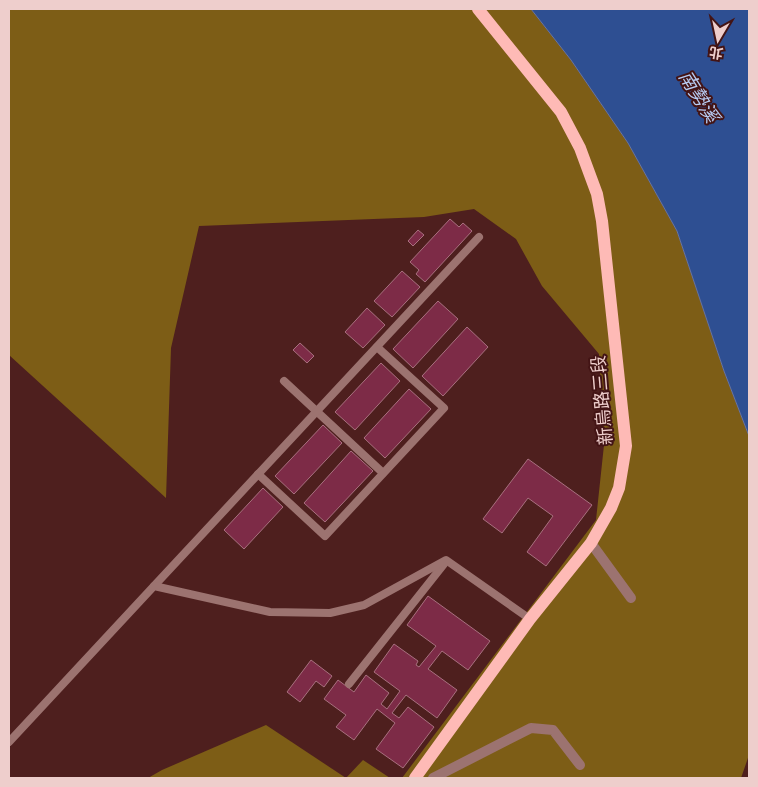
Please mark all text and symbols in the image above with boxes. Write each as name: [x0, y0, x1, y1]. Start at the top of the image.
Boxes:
north arrow: [693, 15, 743, 65]
text: 北: [708, 44, 724, 61]
water label: 南勢溪: [675, 67, 724, 129]
street label: 新烏路三段: [588, 354, 616, 446]

